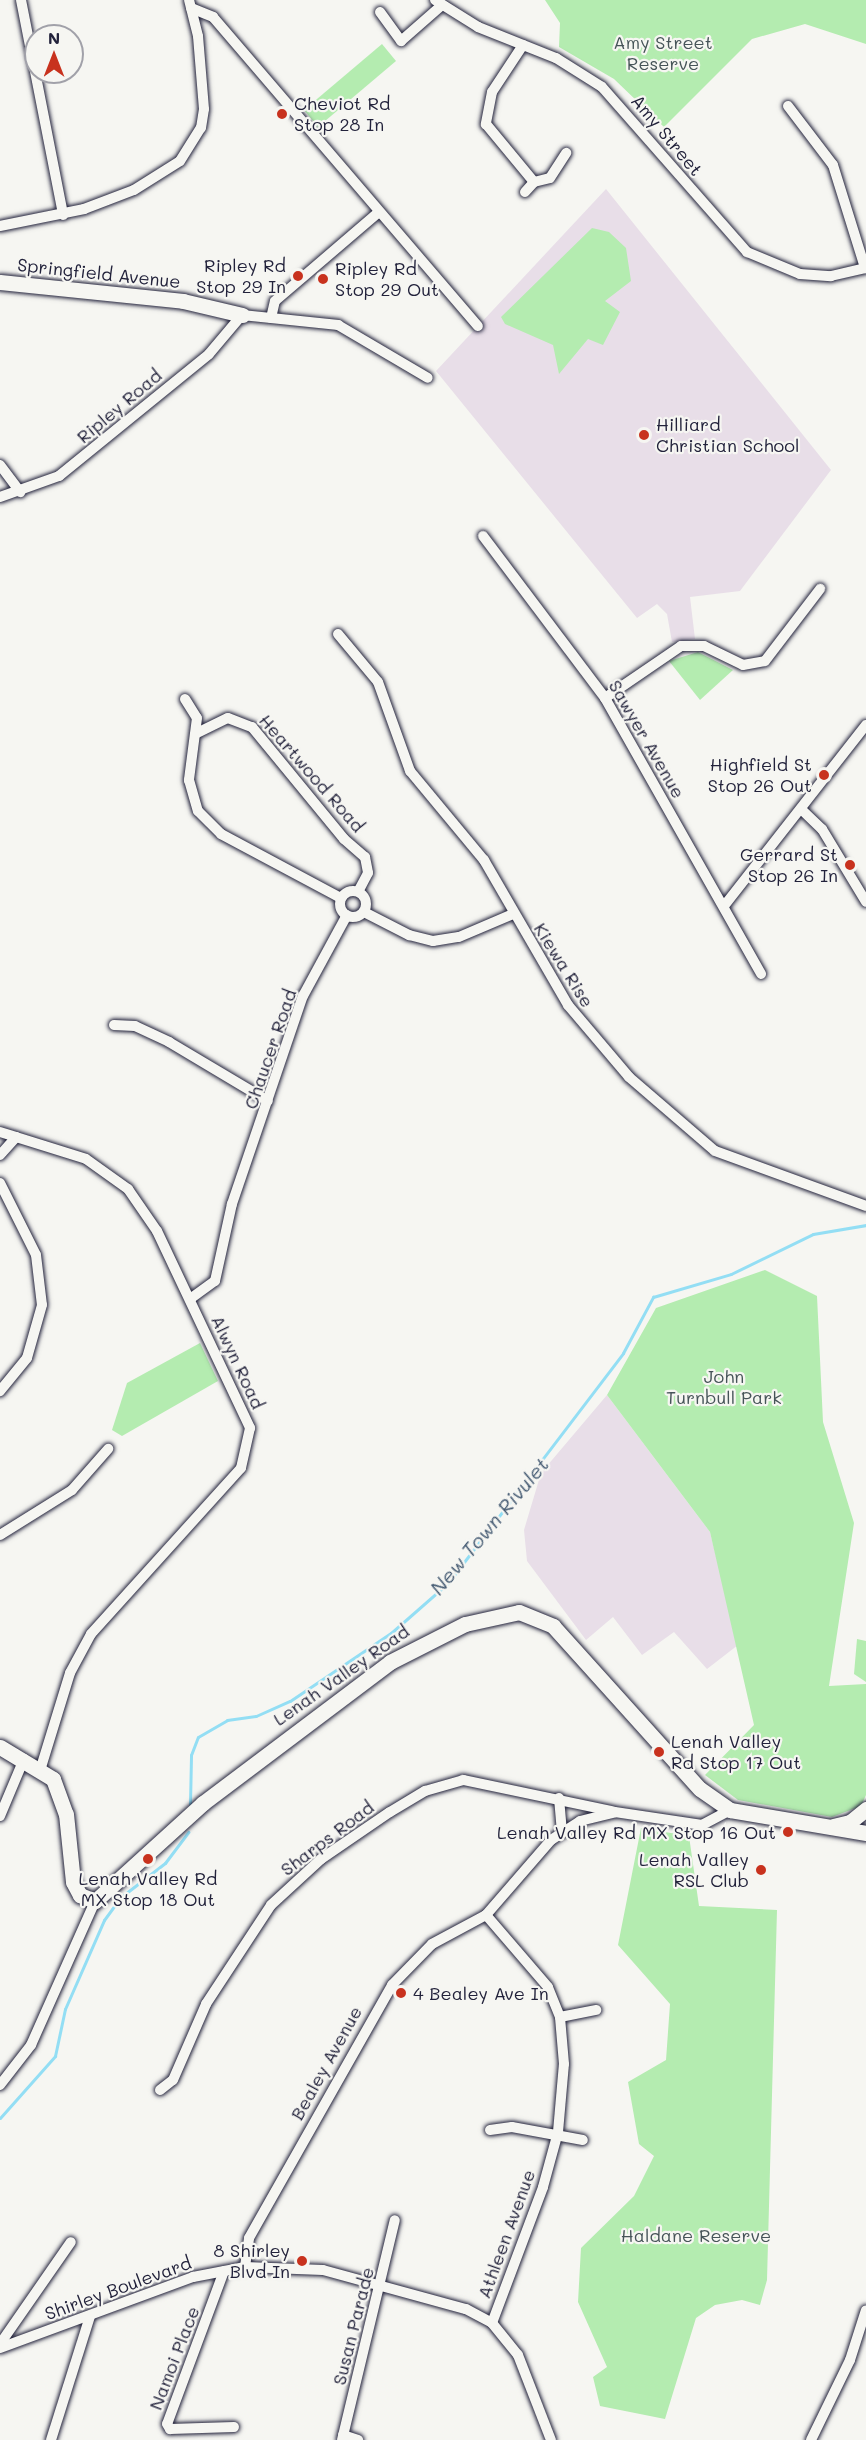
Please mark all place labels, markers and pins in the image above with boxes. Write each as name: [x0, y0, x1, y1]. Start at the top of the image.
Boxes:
place label: Cheviot Rd Stop 28 In: [294, 93, 390, 136]
marker: Cheviot Rd Stop 28 In: [275, 107, 289, 121]
place label: Ripley Rd Stop 29 In: [196, 255, 286, 298]
place label: Ripley Rd Stop 29 Out: [335, 258, 439, 300]
marker: Ripley Rd Stop 29 In: [291, 269, 305, 283]
marker: Ripley Rd Stop 29 Out: [316, 272, 330, 286]
place label: Hilliard Christian School: [656, 414, 799, 456]
marker: Hilliard Christian School: [637, 428, 651, 442]
place label: Highfield St Stop 26 Out: [708, 754, 812, 796]
marker: Highfield St Stop 26 Out: [817, 768, 831, 782]
place label: Gerrard St Stop 26 In: [740, 844, 838, 886]
marker: Gerrard St Stop 26 In: [843, 858, 857, 872]
place label: Lenah Valley Rd Stop 17 Out: [671, 1731, 801, 1774]
marker: Lenah Valley Rd Stop 17 Out: [652, 1745, 666, 1759]
place label: Lenah Valley Rd MX Stop 16 Out: [497, 1821, 776, 1843]
marker: Lenah Valley Rd MX Stop 16 Out: [781, 1825, 795, 1839]
place label: Lenah Valley RSL Club: [639, 1849, 749, 1892]
marker: Lenah Valley Rd MX Stop 18 Out: [141, 1852, 155, 1866]
marker: Lenah Valley RSL Club: [754, 1863, 768, 1877]
place label: Lenah Valley Rd MX Stop 18 Out: [79, 1868, 217, 1910]
place label: 4 Bealey Ave In: [413, 1982, 549, 2004]
marker: 4 Bealey Ave In: [394, 1986, 408, 2000]
place label: 8 Shirley Blvd In: [213, 2240, 290, 2282]
marker: 8 Shirley Blvd In: [295, 2254, 309, 2268]

